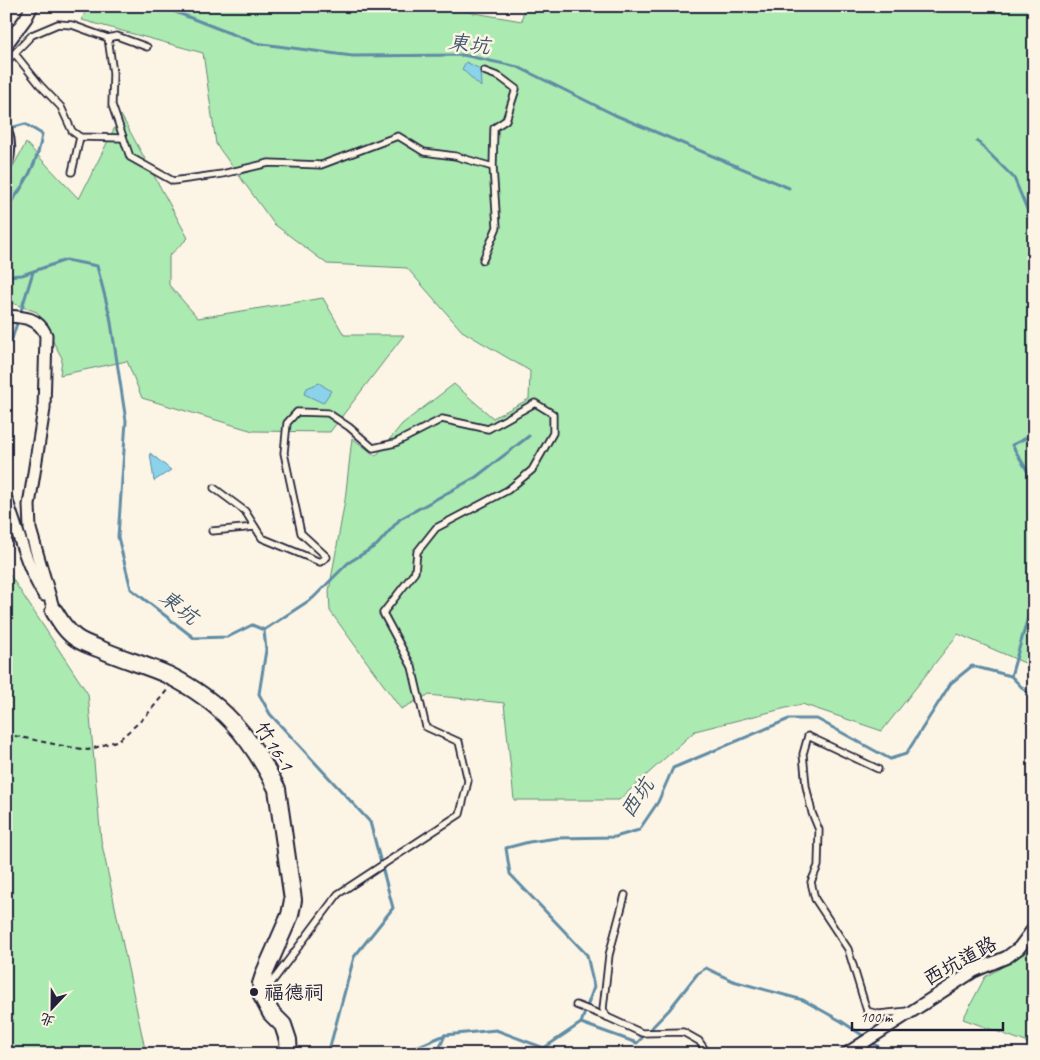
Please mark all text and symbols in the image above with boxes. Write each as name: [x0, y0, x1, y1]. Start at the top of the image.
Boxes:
water label: 東坑: [447, 29, 493, 60]
water label: 東坑: [154, 584, 205, 631]
street label: 竹16-1: [249, 717, 300, 776]
water label: 西坑: [614, 772, 661, 823]
street label: 西坑道路: [919, 930, 1002, 991]
place label: 福德祠: [264, 980, 324, 1005]
north arrow: [28, 982, 78, 1032]
marker: 福德祠: [248, 986, 260, 998]
scale bar: [852, 1000, 1004, 1032]
text: 100 m: [860, 1008, 894, 1027]
text: 北: [38, 1009, 57, 1030]

